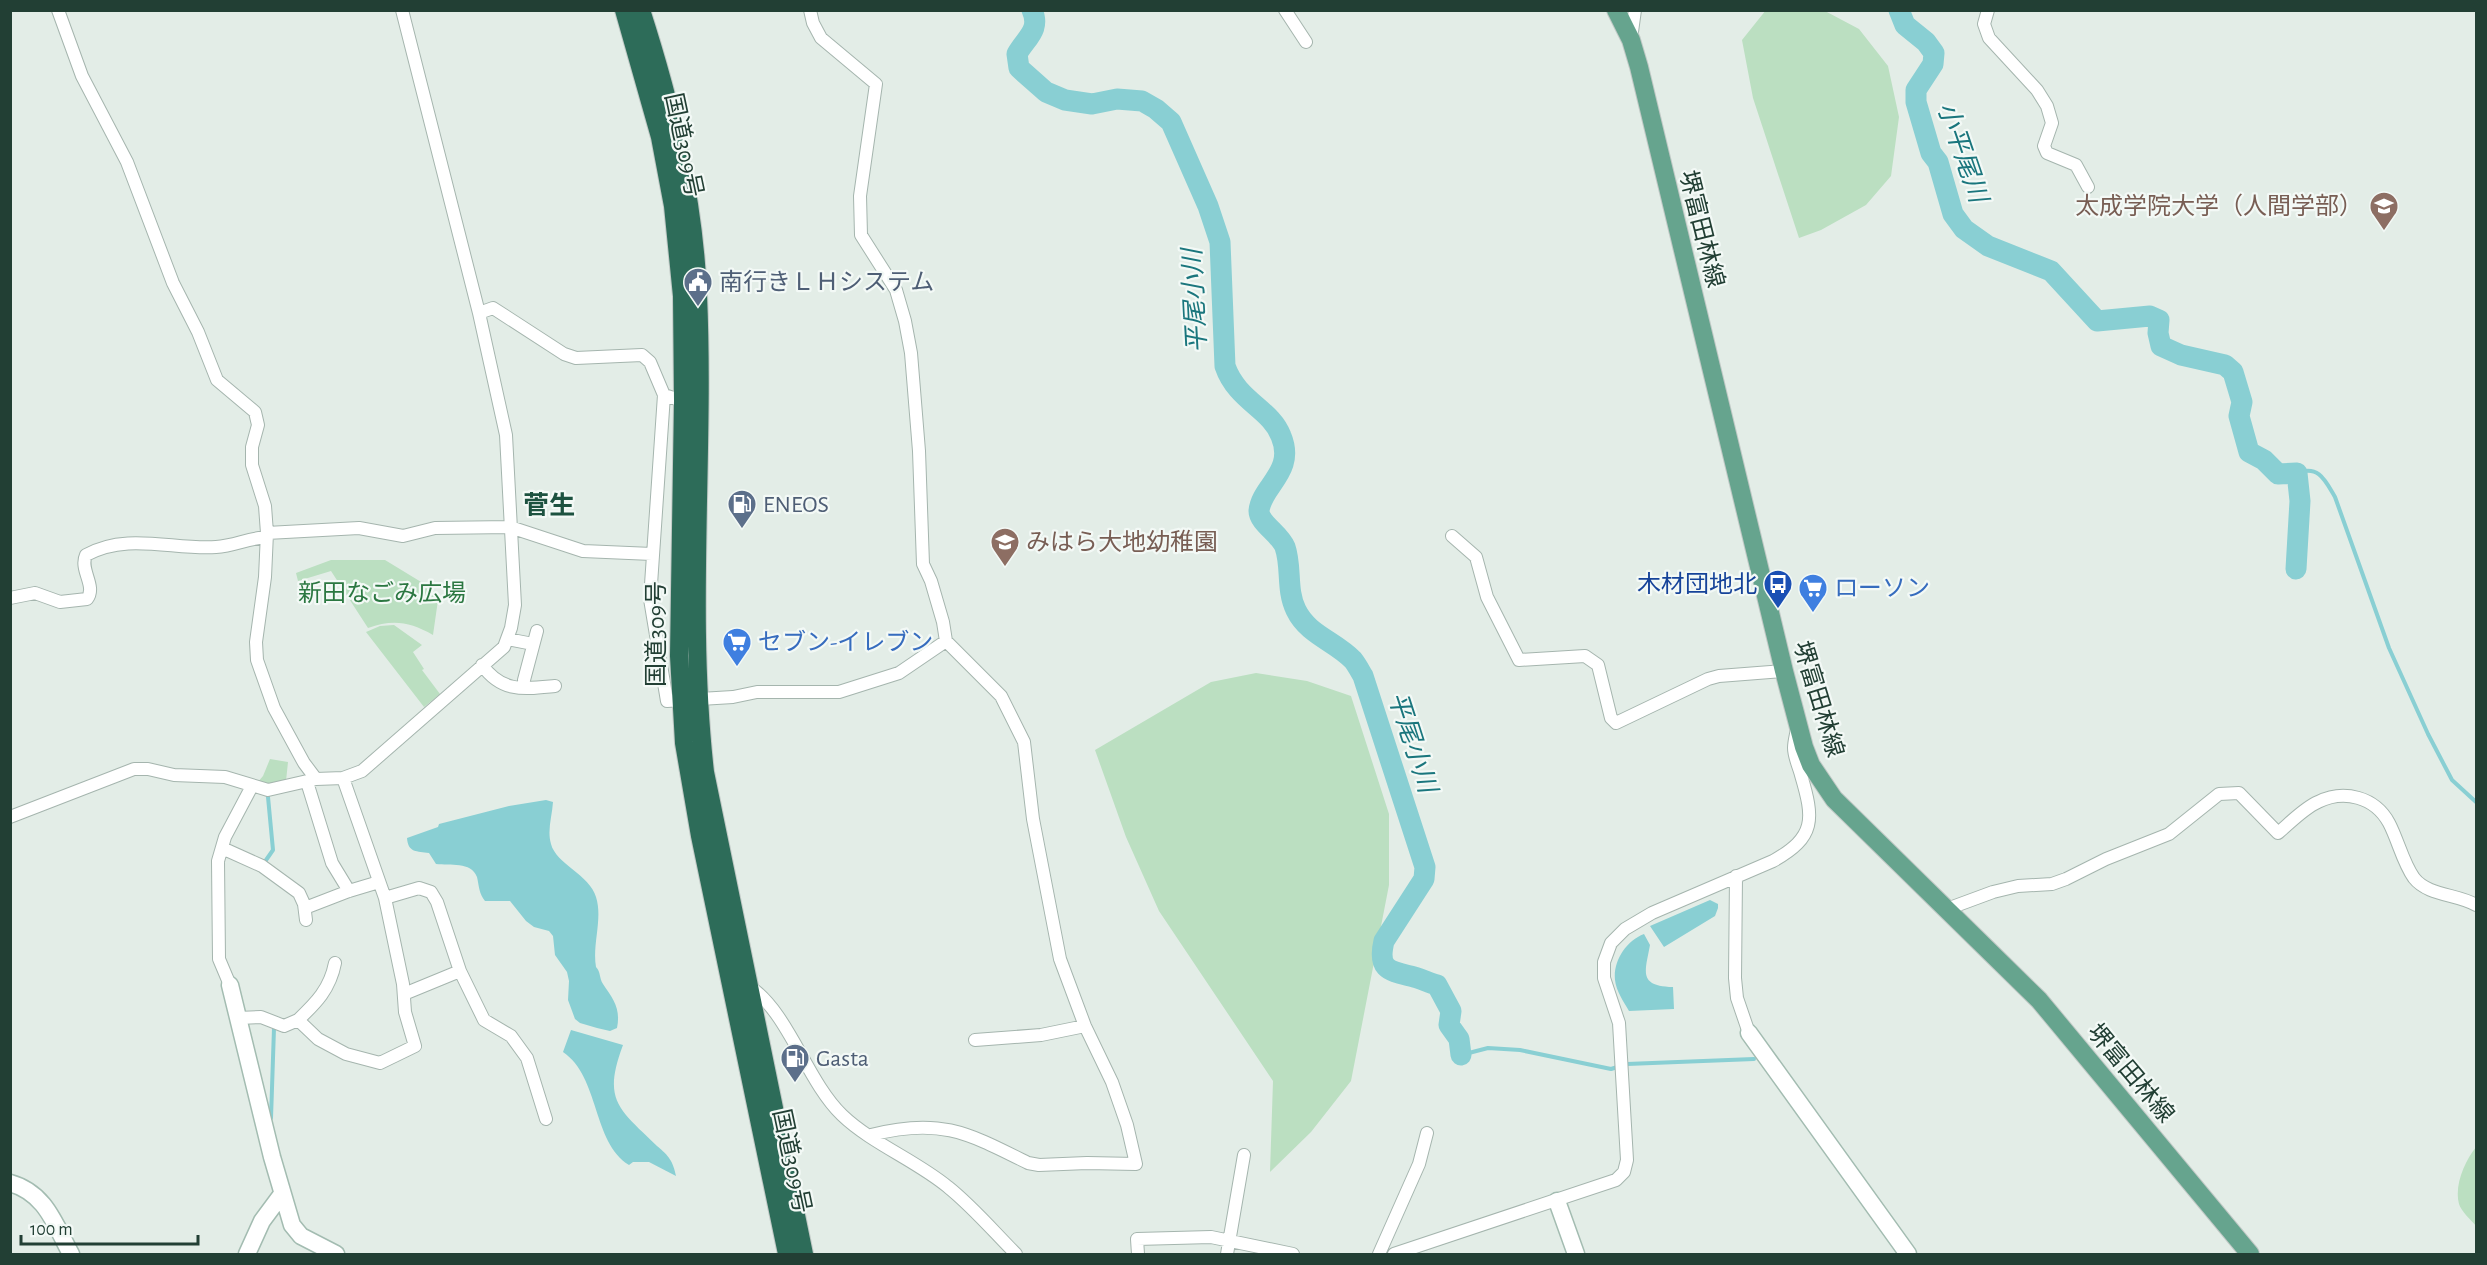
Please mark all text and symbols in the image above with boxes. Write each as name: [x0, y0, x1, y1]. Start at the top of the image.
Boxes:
street label: 国道309号: [660, 91, 708, 199]
water label: 小平尾川: [1933, 99, 1993, 209]
street label: 堺富田林線: [1675, 168, 1729, 290]
school or university icon: 太成学院大学（人間学部）: [2368, 190, 2400, 232]
place label: 太成学院大学（人間学部）: [2075, 193, 2363, 219]
water label: 平尾小川: [1178, 245, 1211, 354]
public building icon: 南行きＬＨシステム: [682, 266, 714, 308]
place label: 南行きＬＨシステム: [719, 269, 934, 295]
fuel station icon: ENEOS: [726, 488, 758, 530]
district label: 菅生: [523, 491, 575, 519]
place label: ENEOS: [763, 493, 829, 517]
school or university icon: みはら大地幼稚園: [989, 526, 1021, 568]
place label: みはら大地幼稚園: [1026, 529, 1218, 555]
bus stop icon: 木材団地北: [1762, 568, 1794, 610]
place label: 木材団地北: [1637, 571, 1757, 597]
supermarket icon: ローソン: [1797, 572, 1829, 614]
place label: ローソン: [1834, 577, 1930, 601]
park label: 新田なごみ広場: [298, 580, 466, 606]
street label: 国道309号: [643, 581, 669, 687]
supermarket icon: セブン-イレブン: [721, 626, 753, 668]
place label: セブン-イレブン: [758, 629, 933, 655]
street label: 堺富田林線: [1789, 638, 1849, 760]
water label: 平尾小川: [1384, 689, 1442, 799]
street label: 堺富田林線: [2082, 1019, 2180, 1127]
fuel station icon: Gasta: [779, 1042, 811, 1084]
place label: Gasta: [816, 1047, 869, 1071]
street label: 国道309号: [768, 1107, 816, 1215]
scale bar: [21, 1208, 198, 1246]
text: 100 m: [30, 1221, 73, 1239]

